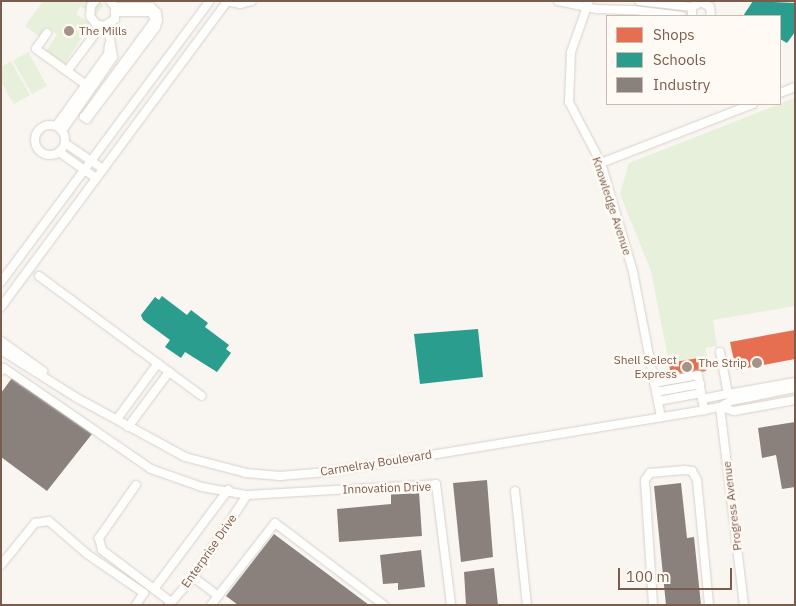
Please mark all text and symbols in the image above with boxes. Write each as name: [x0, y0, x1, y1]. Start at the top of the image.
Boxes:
legend: [606, 15, 781, 105]
place label: The Mills: [79, 24, 127, 38]
marker: The Mills: [63, 25, 75, 37]
text: Shops: [653, 25, 695, 44]
text: Schools: [653, 50, 706, 69]
text: Industry: [653, 75, 710, 94]
street label: Knowledge Avenue: [589, 155, 635, 257]
place label: Shell Select Express: [614, 353, 677, 381]
place label: The Strip: [698, 356, 747, 370]
marker: The Strip: [751, 357, 763, 369]
marker: Shell Select Express: [681, 361, 693, 373]
street label: Carmelray Boulevard: [319, 447, 433, 479]
street label: Progress Avenue: [719, 460, 745, 552]
street label: Innovation Drive: [342, 479, 432, 497]
street label: Enterprise Drive: [178, 511, 240, 591]
scale bar: [621, 558, 735, 590]
text: 100 m: [626, 567, 670, 586]

